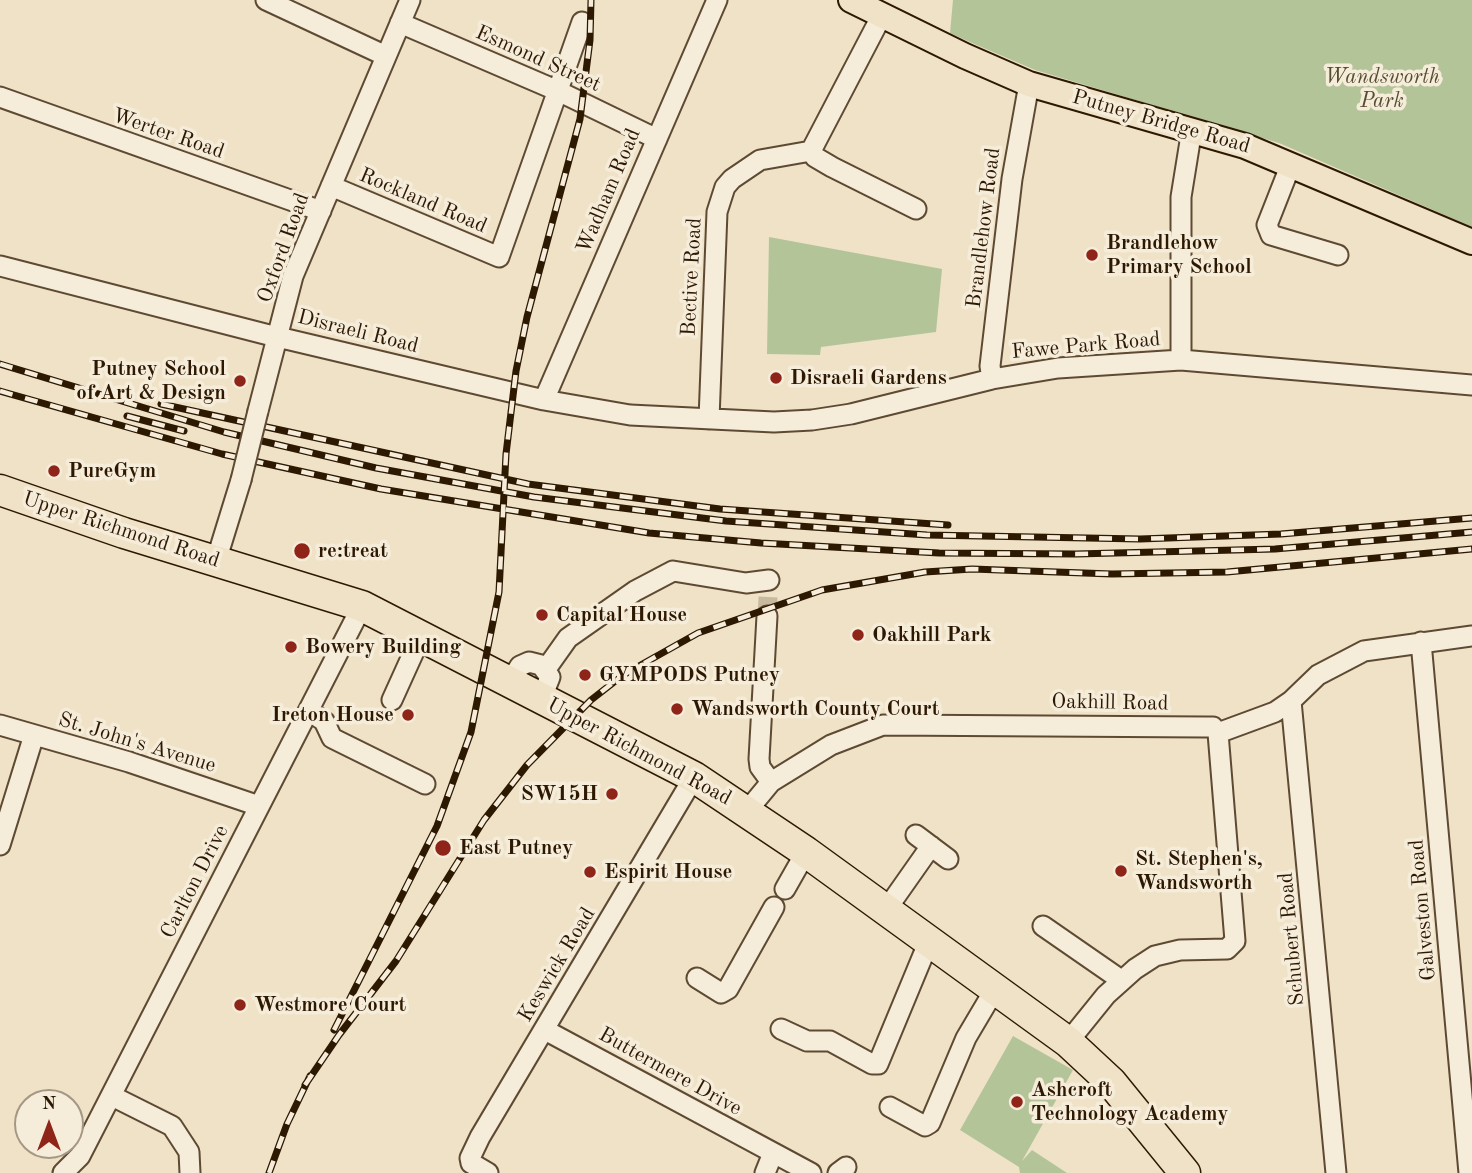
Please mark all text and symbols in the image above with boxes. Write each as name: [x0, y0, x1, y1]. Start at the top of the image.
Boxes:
street label: Esmond Street: [471, 20, 605, 98]
park label: Wandsworth Park: [1324, 64, 1440, 114]
street label: Putney Bridge Road: [1069, 84, 1253, 160]
street label: Werter Road: [109, 103, 227, 165]
street label: Wadham Road: [571, 125, 647, 257]
street label: Brandlehow Road: [962, 146, 1006, 310]
street label: Rockland Road: [355, 163, 491, 239]
street label: Oxford Road: [252, 190, 316, 306]
street label: Bective Road: [676, 217, 708, 337]
place label: Brandlehow Primary School: [1106, 230, 1252, 280]
marker: Brandlehow Primary School: [1084, 247, 1100, 263]
street label: Disraeli Road: [295, 305, 421, 359]
street label: Fawe Park Road: [1010, 327, 1162, 365]
place label: Putney School of Art & Design: [76, 356, 226, 406]
place label: Disraeli Gardens: [790, 365, 947, 391]
marker: Disraeli Gardens: [768, 370, 784, 386]
marker: Putney School of Art & Design: [232, 373, 248, 389]
place label: PureGym: [68, 458, 156, 484]
marker: PureGym: [46, 463, 62, 479]
street label: Upper Richmond Road: [19, 486, 223, 574]
place label: re:treat: [318, 538, 388, 564]
marker: re:treat: [292, 541, 312, 561]
place label: Capital House: [556, 602, 687, 628]
marker: Capital House: [534, 607, 550, 623]
place label: Oakhill Park: [872, 622, 992, 648]
marker: Oakhill Park: [850, 627, 866, 643]
place label: Bowery Building: [305, 634, 461, 660]
marker: Bowery Building: [283, 639, 299, 655]
place label: GYMPODS Putney: [599, 662, 780, 688]
marker: GYMPODS Putney: [577, 667, 593, 683]
street label: Oakhill Road: [1051, 689, 1169, 717]
street label: Upper Richmond Road: [542, 693, 736, 811]
place label: Wandsworth County Court: [691, 696, 939, 722]
marker: Wandsworth County Court: [669, 701, 685, 717]
place label: Ireton House: [272, 702, 394, 728]
street label: St. John's Avenue: [55, 707, 219, 779]
marker: Ireton House: [400, 707, 416, 723]
place label: SW15H: [521, 781, 598, 807]
marker: SW15H: [604, 786, 620, 802]
street label: Carlton Drive: [156, 821, 234, 943]
place label: East Putney: [459, 835, 573, 861]
marker: East Putney: [433, 838, 453, 858]
street label: Galveston Road: [1404, 838, 1442, 982]
place label: St. Stephen's, Wandsworth: [1135, 846, 1263, 896]
place label: Espirit House: [604, 859, 732, 885]
marker: St. Stephen's, Wandsworth: [1113, 863, 1129, 879]
marker: Espirit House: [582, 864, 598, 880]
street label: Schubert Road: [1274, 871, 1310, 1007]
street label: Keswick Road: [513, 903, 601, 1027]
place label: Westmore Court: [254, 992, 406, 1018]
marker: Westmore Court: [232, 997, 248, 1013]
street label: Buttermere Drive: [594, 1022, 746, 1122]
place label: Ashcroft Technology Academy: [1031, 1077, 1229, 1127]
north arrow: [14, 1089, 84, 1159]
marker: Ashcroft Technology Academy: [1009, 1094, 1025, 1110]
text: N: [42, 1095, 56, 1114]

